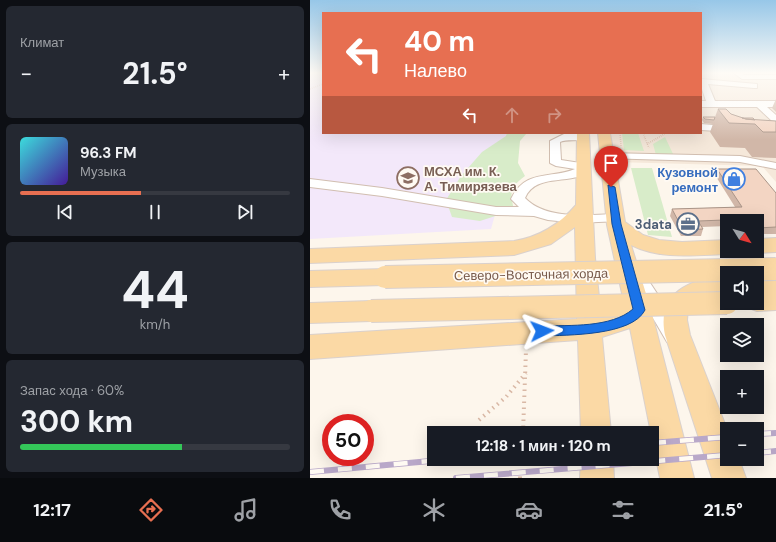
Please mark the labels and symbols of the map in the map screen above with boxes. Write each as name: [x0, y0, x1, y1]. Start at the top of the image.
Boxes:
pin: [594, 146, 628, 187]
place label: МСХА им. К. А. Тимирязева: [424, 163, 517, 195]
place label: Кузовной ремонт: [657, 164, 718, 196]
school or university icon: МСХА им. К. А. Тимирязева: [395, 165, 421, 191]
shop icon: Кузовной ремонт: [721, 166, 747, 192]
office icon: 3data: [675, 211, 701, 237]
north arrow: [720, 214, 764, 258]
place label: 3data: [635, 216, 672, 233]
street label: Северо-Восточная хорда: [454, 265, 609, 284]
position arrow: [521, 310, 563, 352]
speed limit sign: 50: [322, 414, 374, 466]

